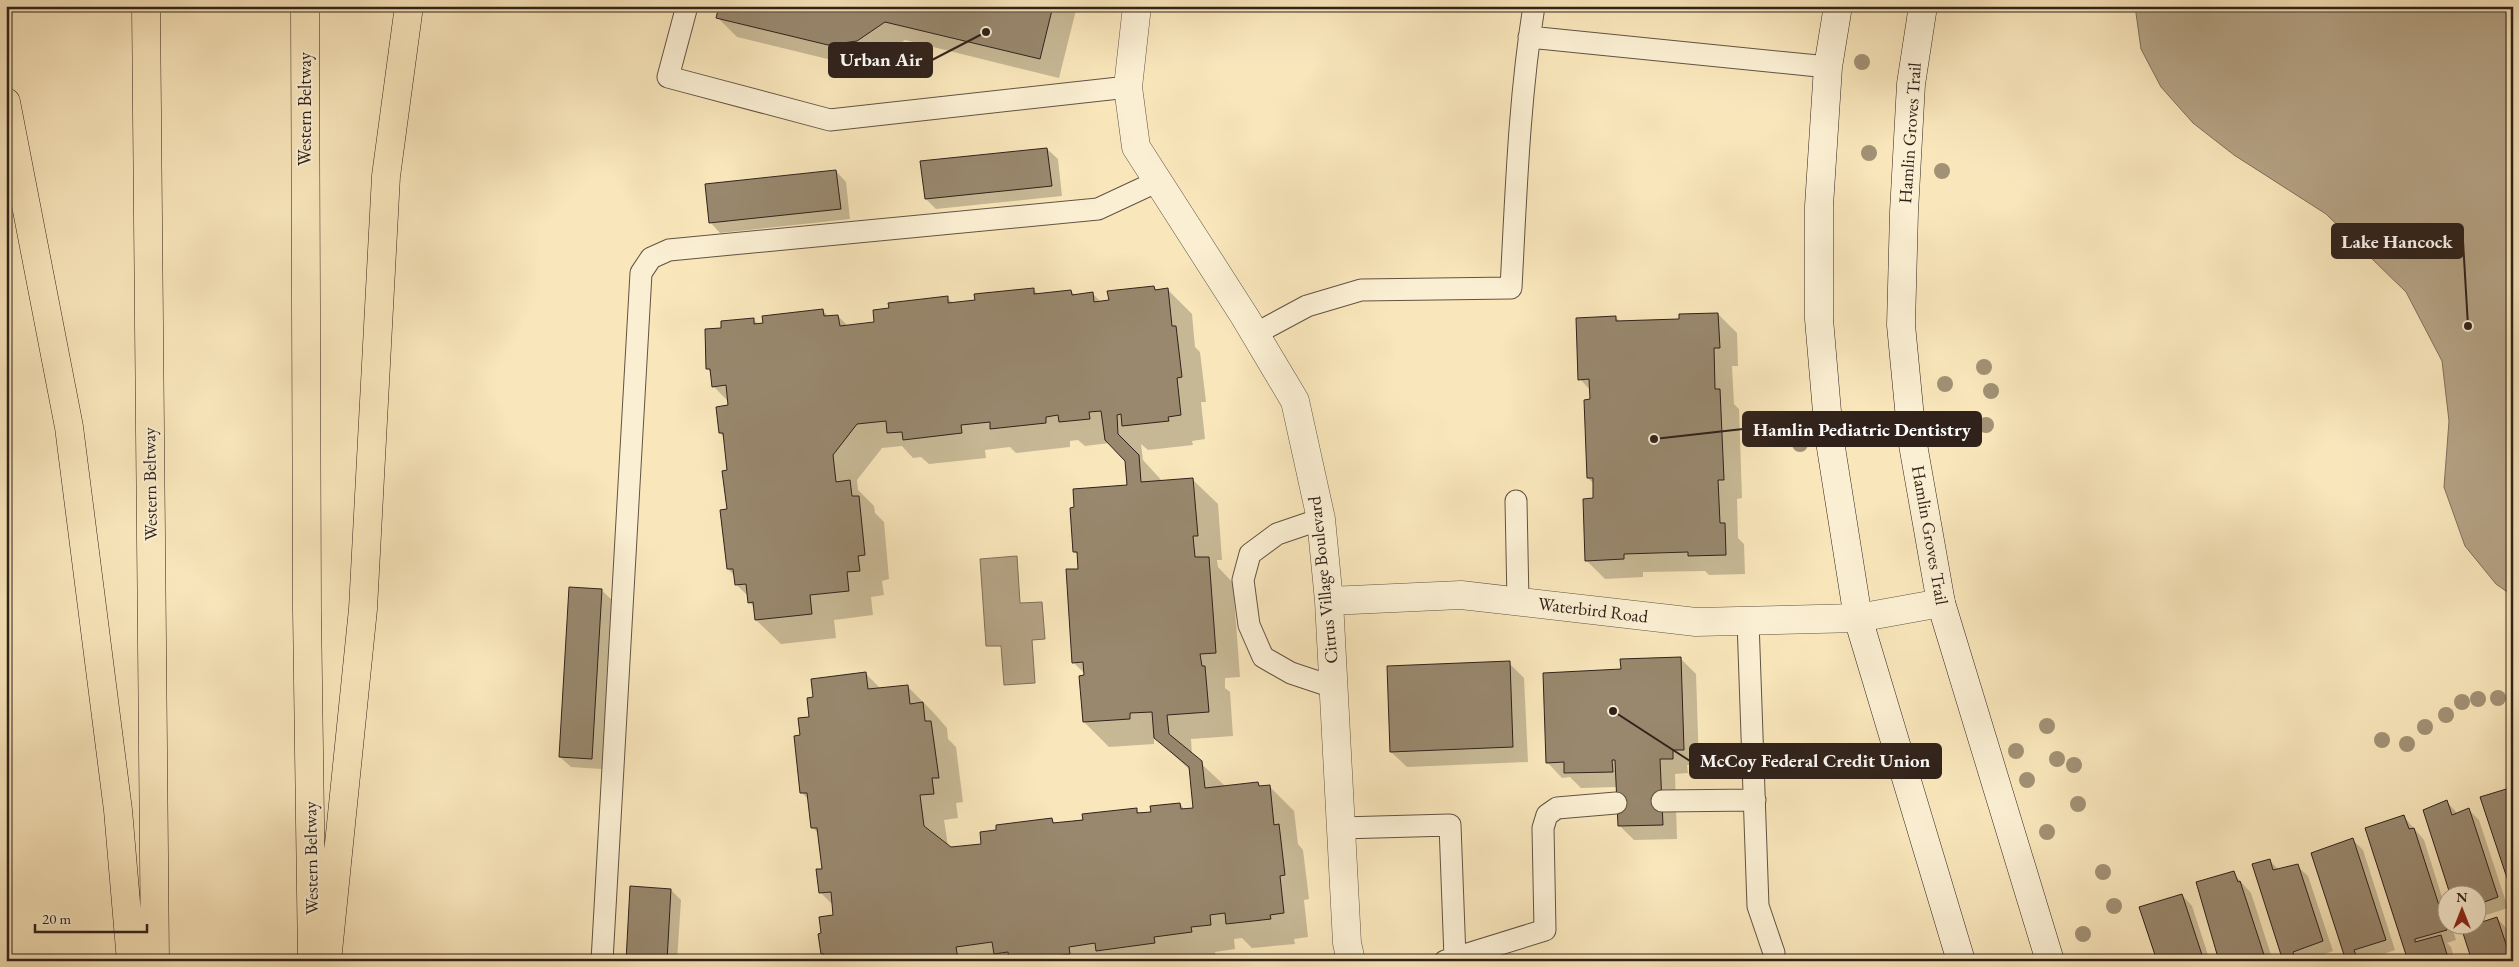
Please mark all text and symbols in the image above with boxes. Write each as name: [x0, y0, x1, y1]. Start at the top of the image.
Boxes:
callout: Urban Air: [829, 43, 932, 77]
text: Urban Air: [840, 47, 923, 72]
street label: Western Beltway: [293, 52, 316, 166]
street label: Hamlin Groves Trail: [1893, 62, 1926, 204]
callout: Lake Hancock: [2332, 224, 2463, 258]
text: Lake Hancock: [2341, 229, 2453, 254]
callout: Hamlin Pediatric Dentistry: [1743, 412, 1981, 446]
text: Hamlin Pediatric Dentistry: [1753, 417, 1972, 442]
street label: Western Beltway: [137, 427, 162, 541]
street label: Hamlin Groves Trail: [1907, 463, 1954, 607]
street label: Citrus Village Boulevard: [1302, 494, 1343, 665]
street label: Waterbird Road: [1537, 591, 1650, 628]
callout: McCoy Federal Credit Union: [1690, 744, 1941, 778]
text: McCoy Federal Credit Union: [1700, 748, 1930, 773]
street label: Western Beltway: [298, 801, 323, 915]
north arrow: [2436, 884, 2486, 934]
text: N: [2456, 888, 2468, 906]
scale bar: [35, 902, 148, 934]
text: 20 m: [42, 909, 71, 928]

